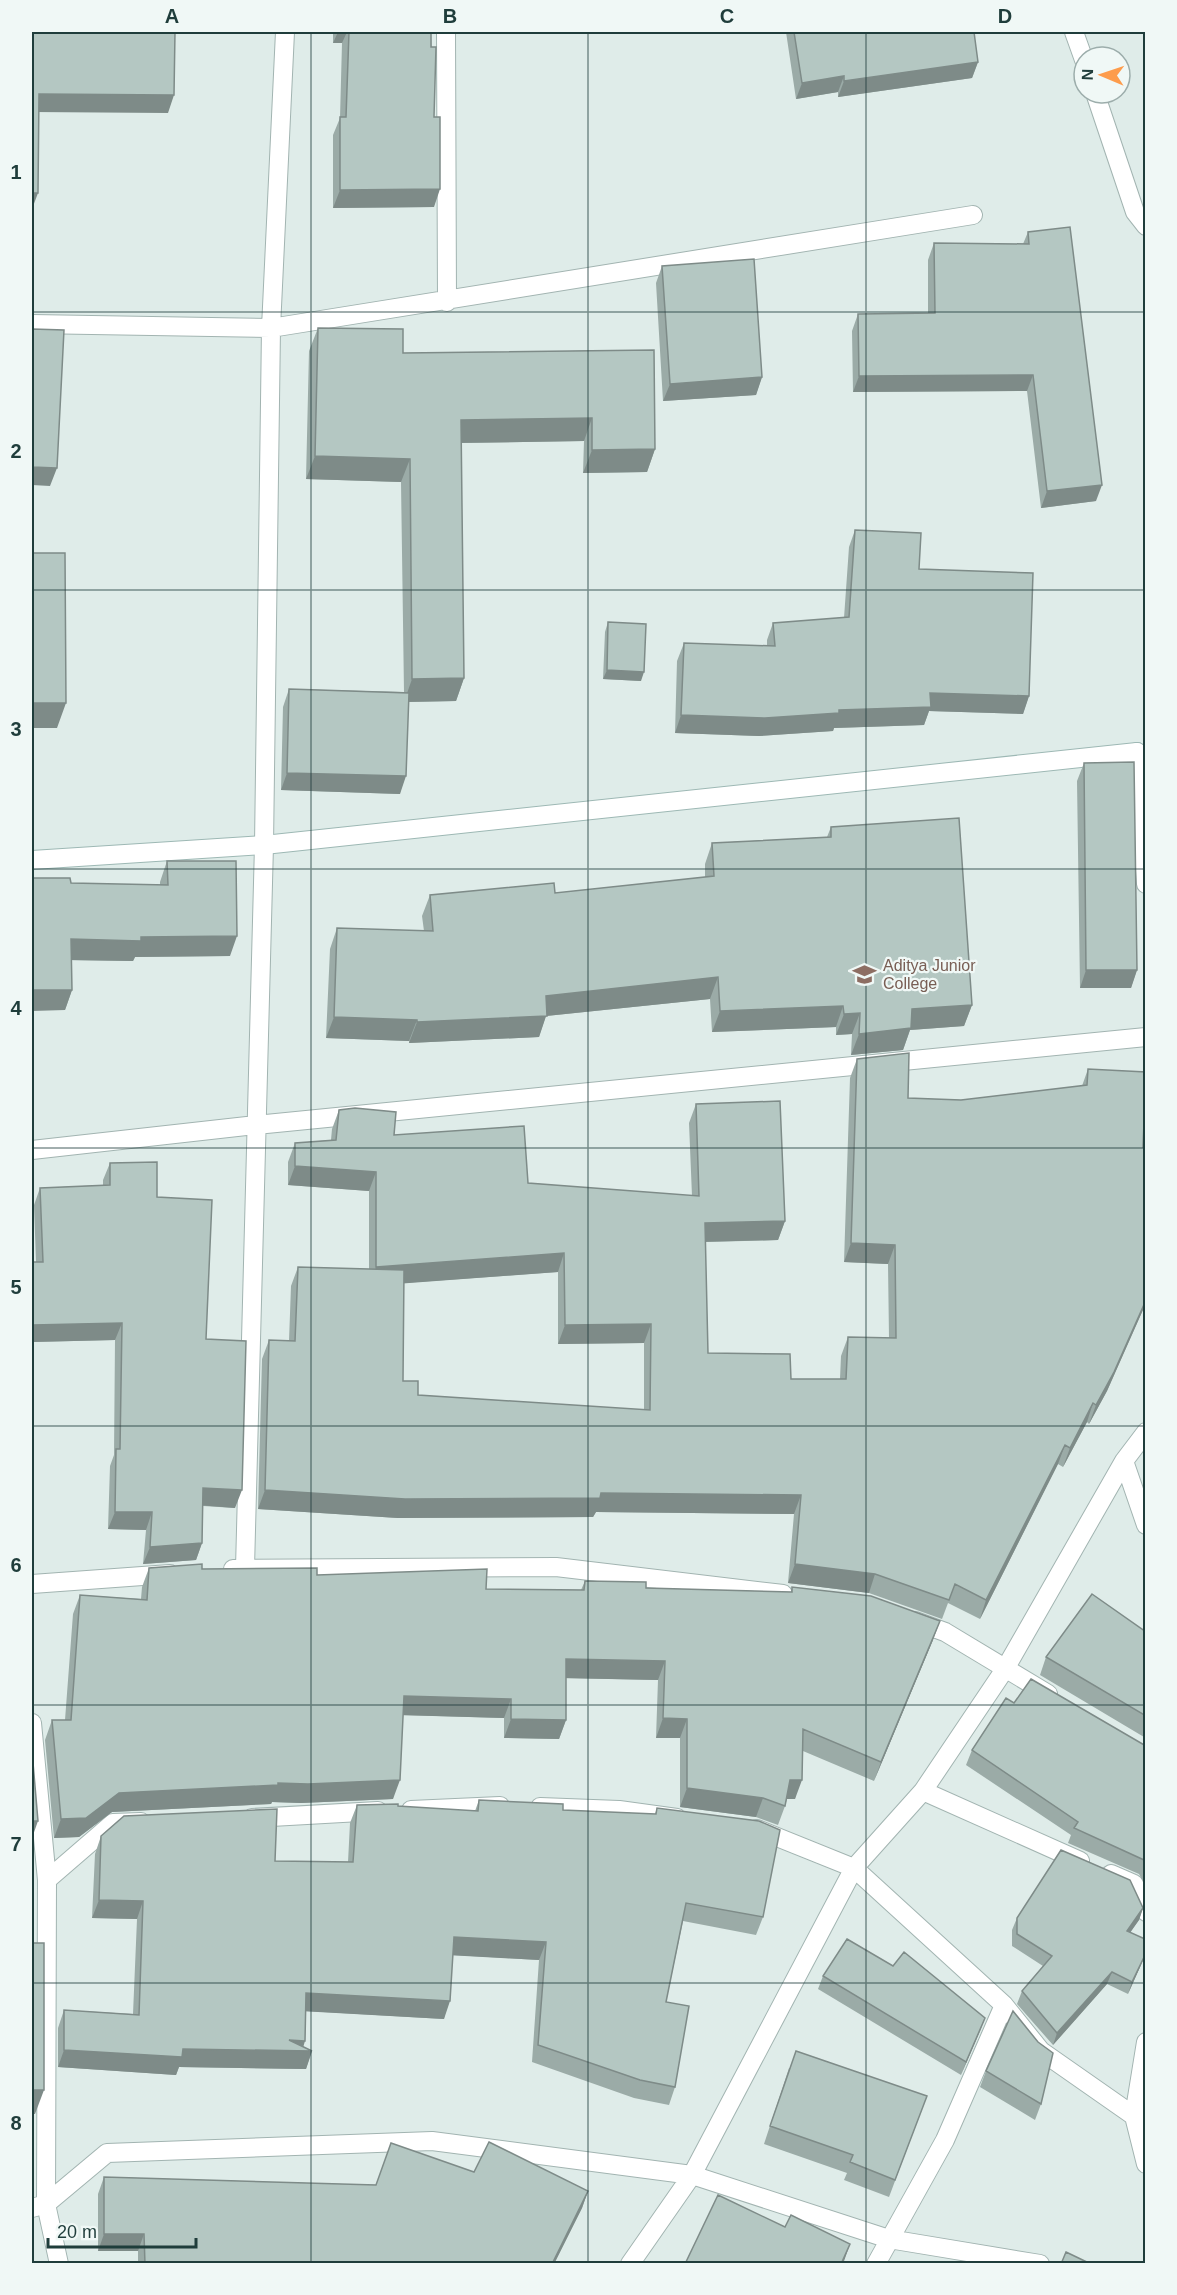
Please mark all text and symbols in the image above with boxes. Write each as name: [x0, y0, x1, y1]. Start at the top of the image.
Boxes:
text: A: [165, 5, 179, 27]
text: B: [443, 5, 457, 27]
text: C: [720, 5, 734, 27]
text: D: [998, 5, 1012, 27]
north arrow: [1072, 45, 1132, 105]
text: N: [1079, 68, 1096, 81]
text: 1: [10, 161, 22, 183]
text: 2: [10, 440, 22, 462]
text: 3: [10, 718, 22, 740]
place label: Aditya Junior College: [883, 957, 976, 992]
school or university icon: Aditya Junior College: [852, 961, 878, 987]
text: 4: [10, 997, 22, 1019]
text: 5: [10, 1276, 22, 1298]
text: 6: [10, 1554, 22, 1576]
text: 7: [10, 1833, 22, 1855]
text: 8: [10, 2112, 22, 2134]
scale bar: [48, 2211, 196, 2249]
text: 20 m: [57, 2222, 97, 2242]

